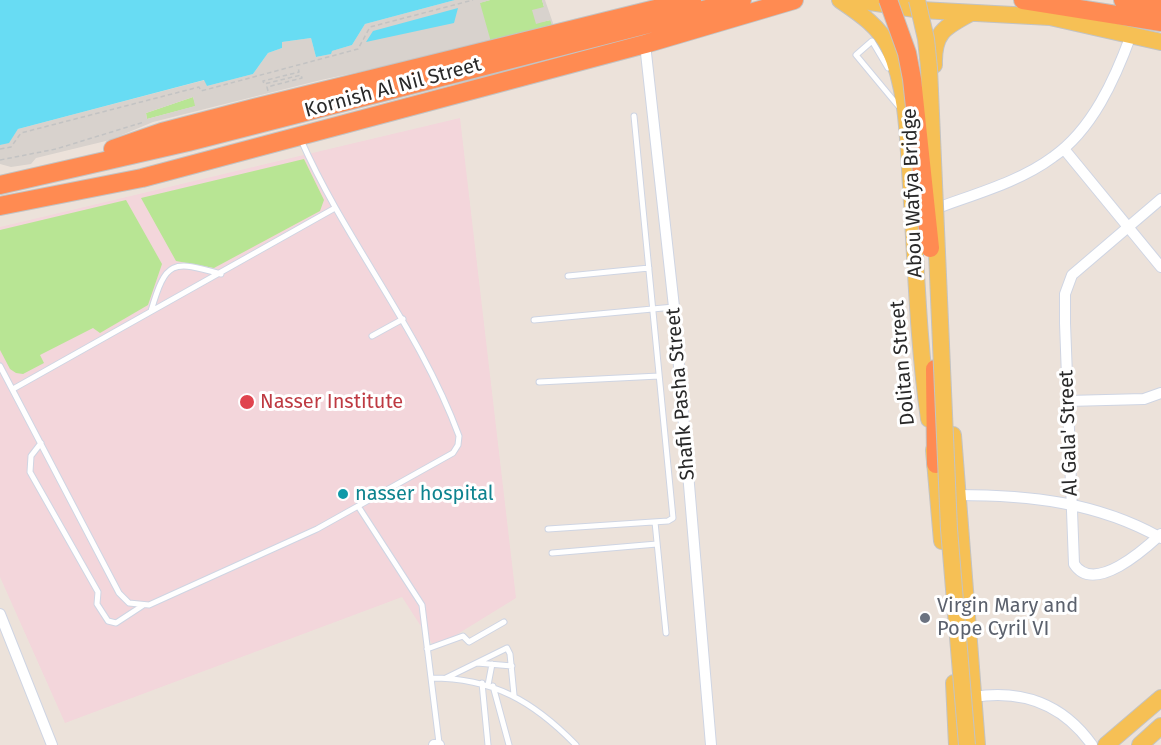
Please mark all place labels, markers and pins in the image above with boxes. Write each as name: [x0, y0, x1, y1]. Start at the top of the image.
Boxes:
place label: Nasser Institute: [260, 390, 403, 414]
marker: Nasser Institute: [238, 393, 256, 411]
place label: nasser hospital: [355, 482, 494, 506]
marker: nasser hospital: [336, 487, 350, 501]
place label: Virgin Mary and Pope Cyril VI: [937, 594, 1078, 641]
marker: Virgin Mary and Pope Cyril VI: [918, 611, 932, 625]

